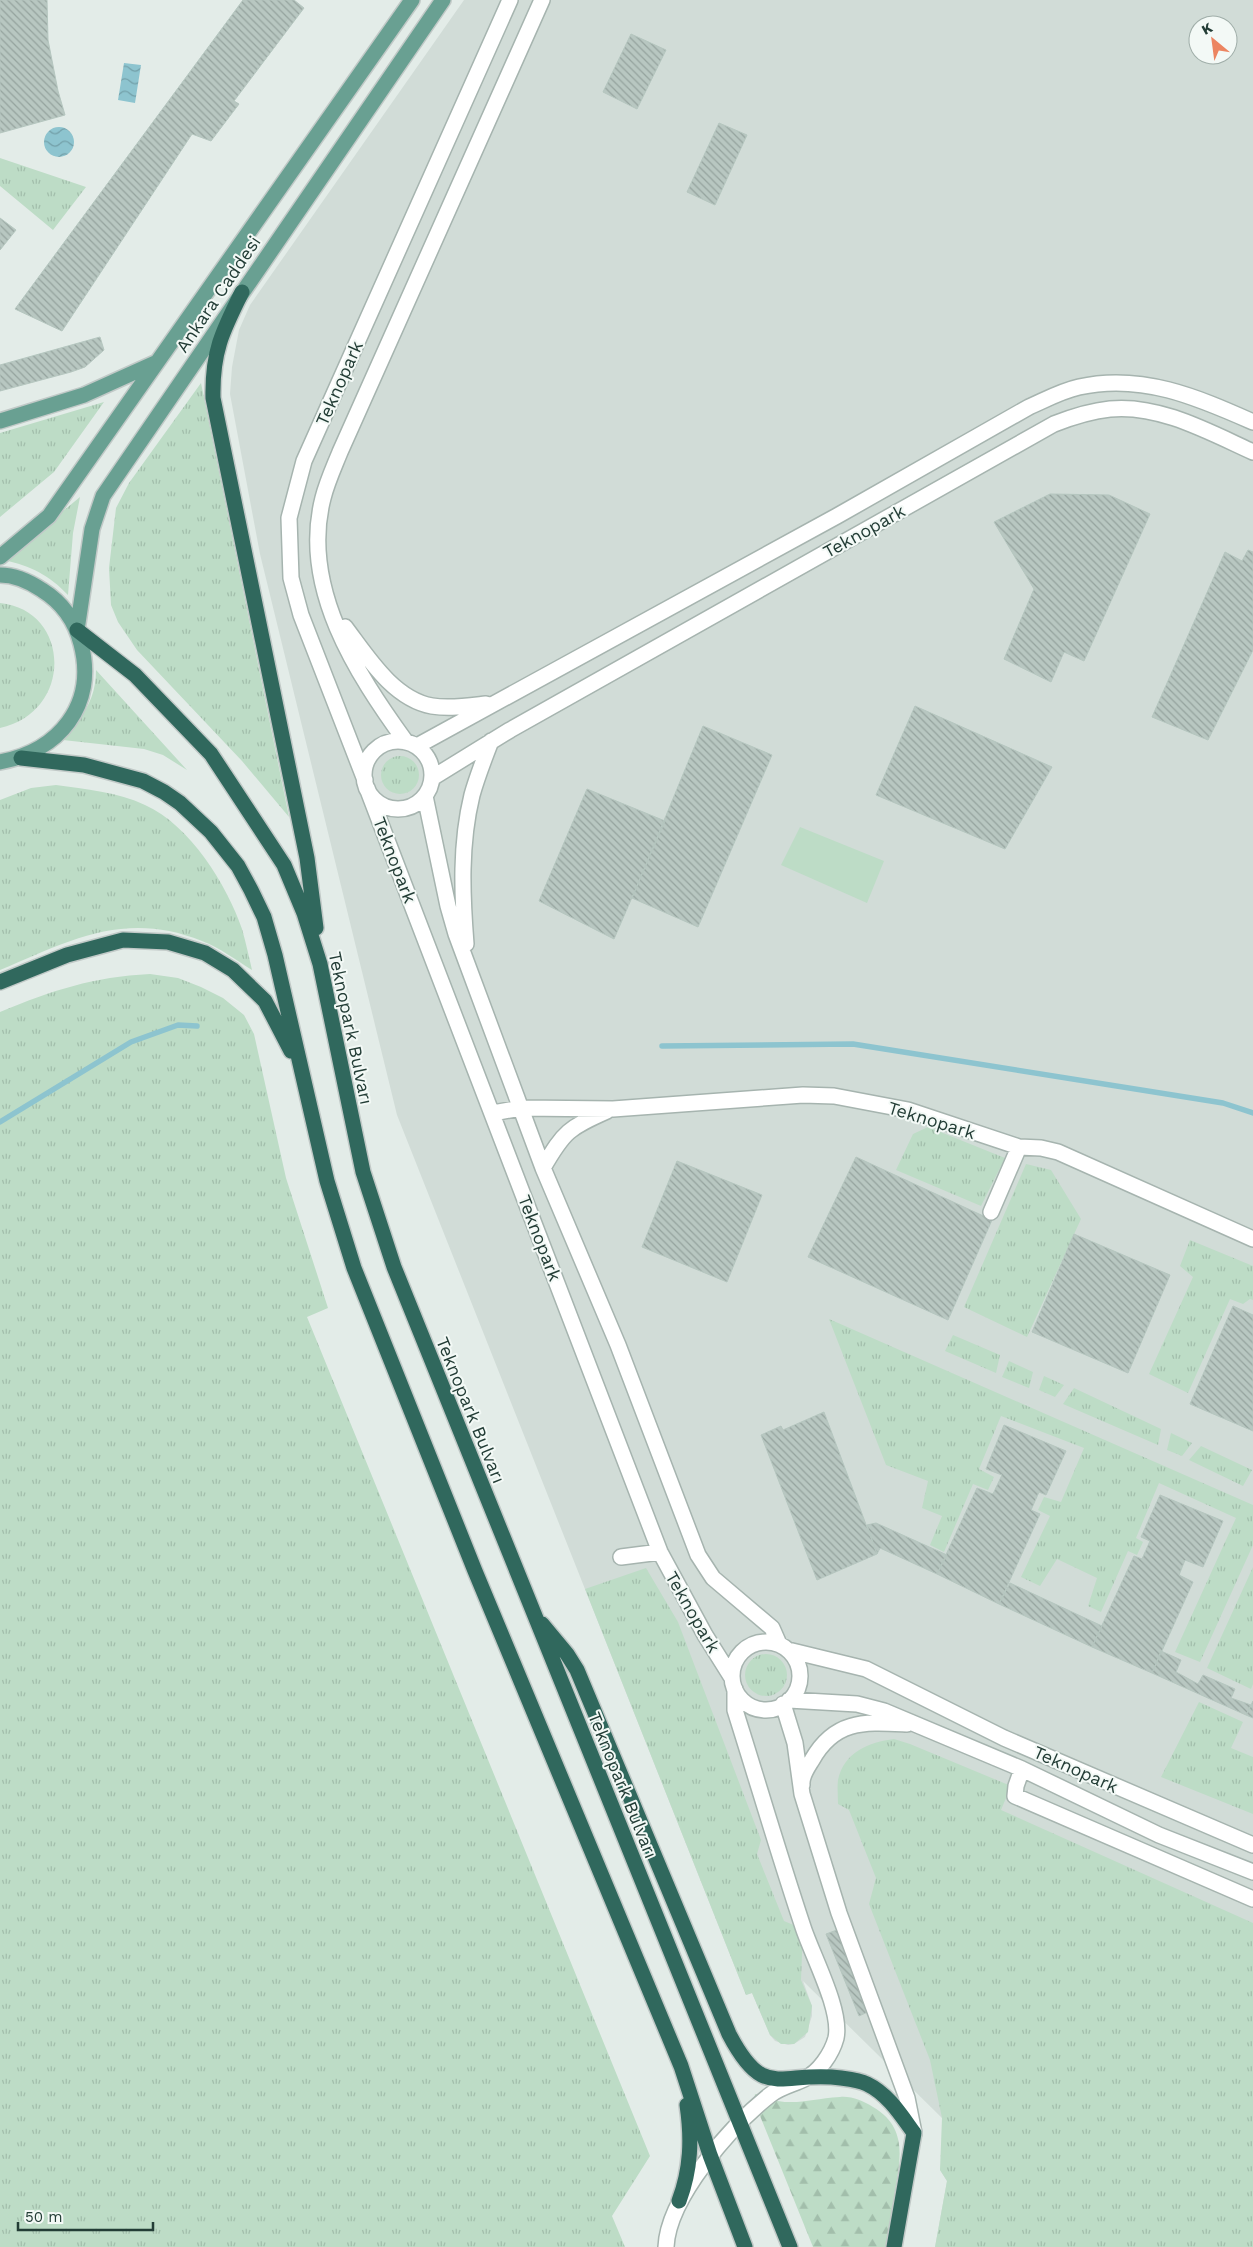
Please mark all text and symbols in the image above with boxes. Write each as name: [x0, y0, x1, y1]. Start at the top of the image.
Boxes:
north arrow: [1188, 15, 1238, 65]
text: K: [1199, 19, 1215, 38]
street label: Ankara Caddesi: [171, 232, 265, 356]
street label: Teknopark: [311, 337, 367, 429]
street label: Teknopark: [819, 500, 909, 562]
street label: Teknopark: [369, 814, 421, 906]
street label: Teknopark Bulvarı: [325, 950, 377, 1106]
street label: Teknopark: [886, 1097, 978, 1143]
street label: Teknopark: [514, 1192, 566, 1284]
street label: Teknopark Bulvarı: [432, 1334, 510, 1486]
street label: Teknopark: [661, 1568, 725, 1656]
street label: Teknopark Bulvarı: [584, 1709, 662, 1861]
street label: Teknopark: [1030, 1741, 1122, 1797]
scale bar: [18, 2200, 152, 2232]
text: 50 m: [25, 2208, 62, 2226]

